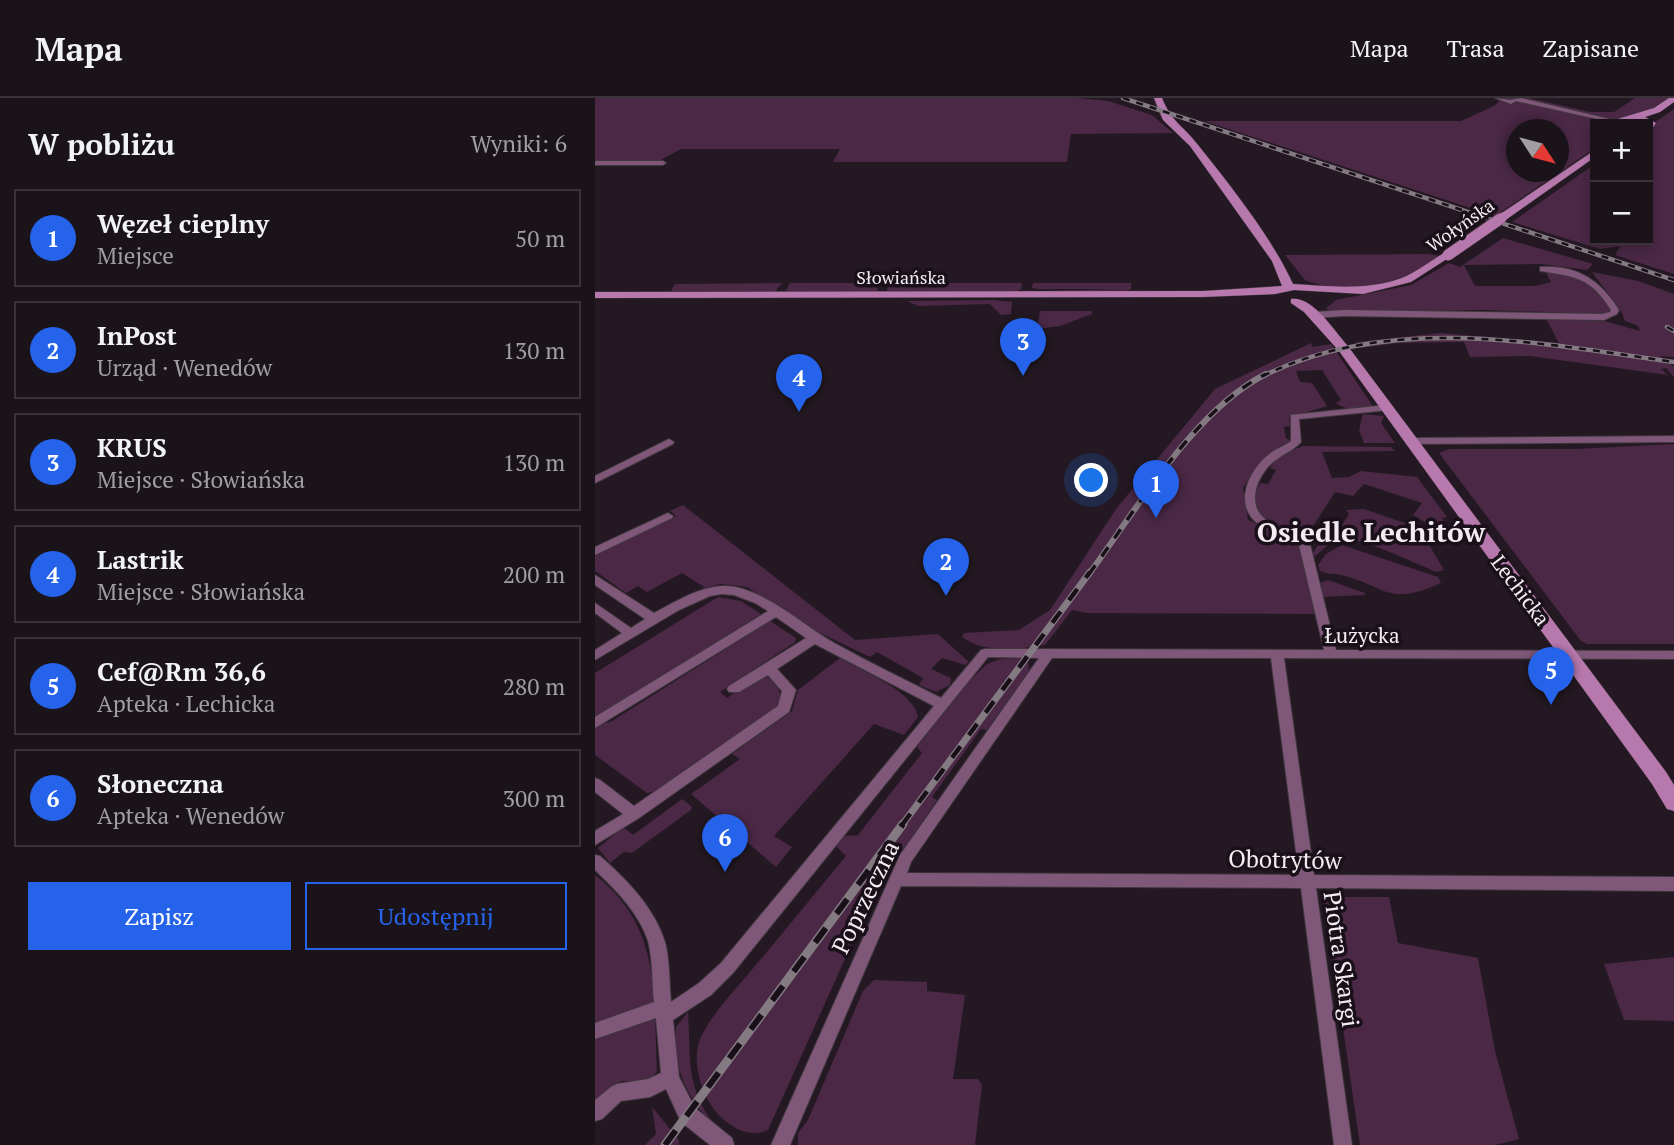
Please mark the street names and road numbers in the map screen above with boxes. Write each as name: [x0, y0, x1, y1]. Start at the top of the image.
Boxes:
street label: Wołyńska: [1421, 193, 1499, 257]
street label: Słowiańska: [856, 265, 946, 289]
street label: Lechicka: [1485, 549, 1557, 631]
street label: Łużycka: [1324, 621, 1400, 649]
street label: Poprzeczna: [824, 835, 906, 959]
street label: Obotrytów: [1228, 842, 1343, 876]
street label: Piotra Skargi: [1317, 889, 1367, 1029]

